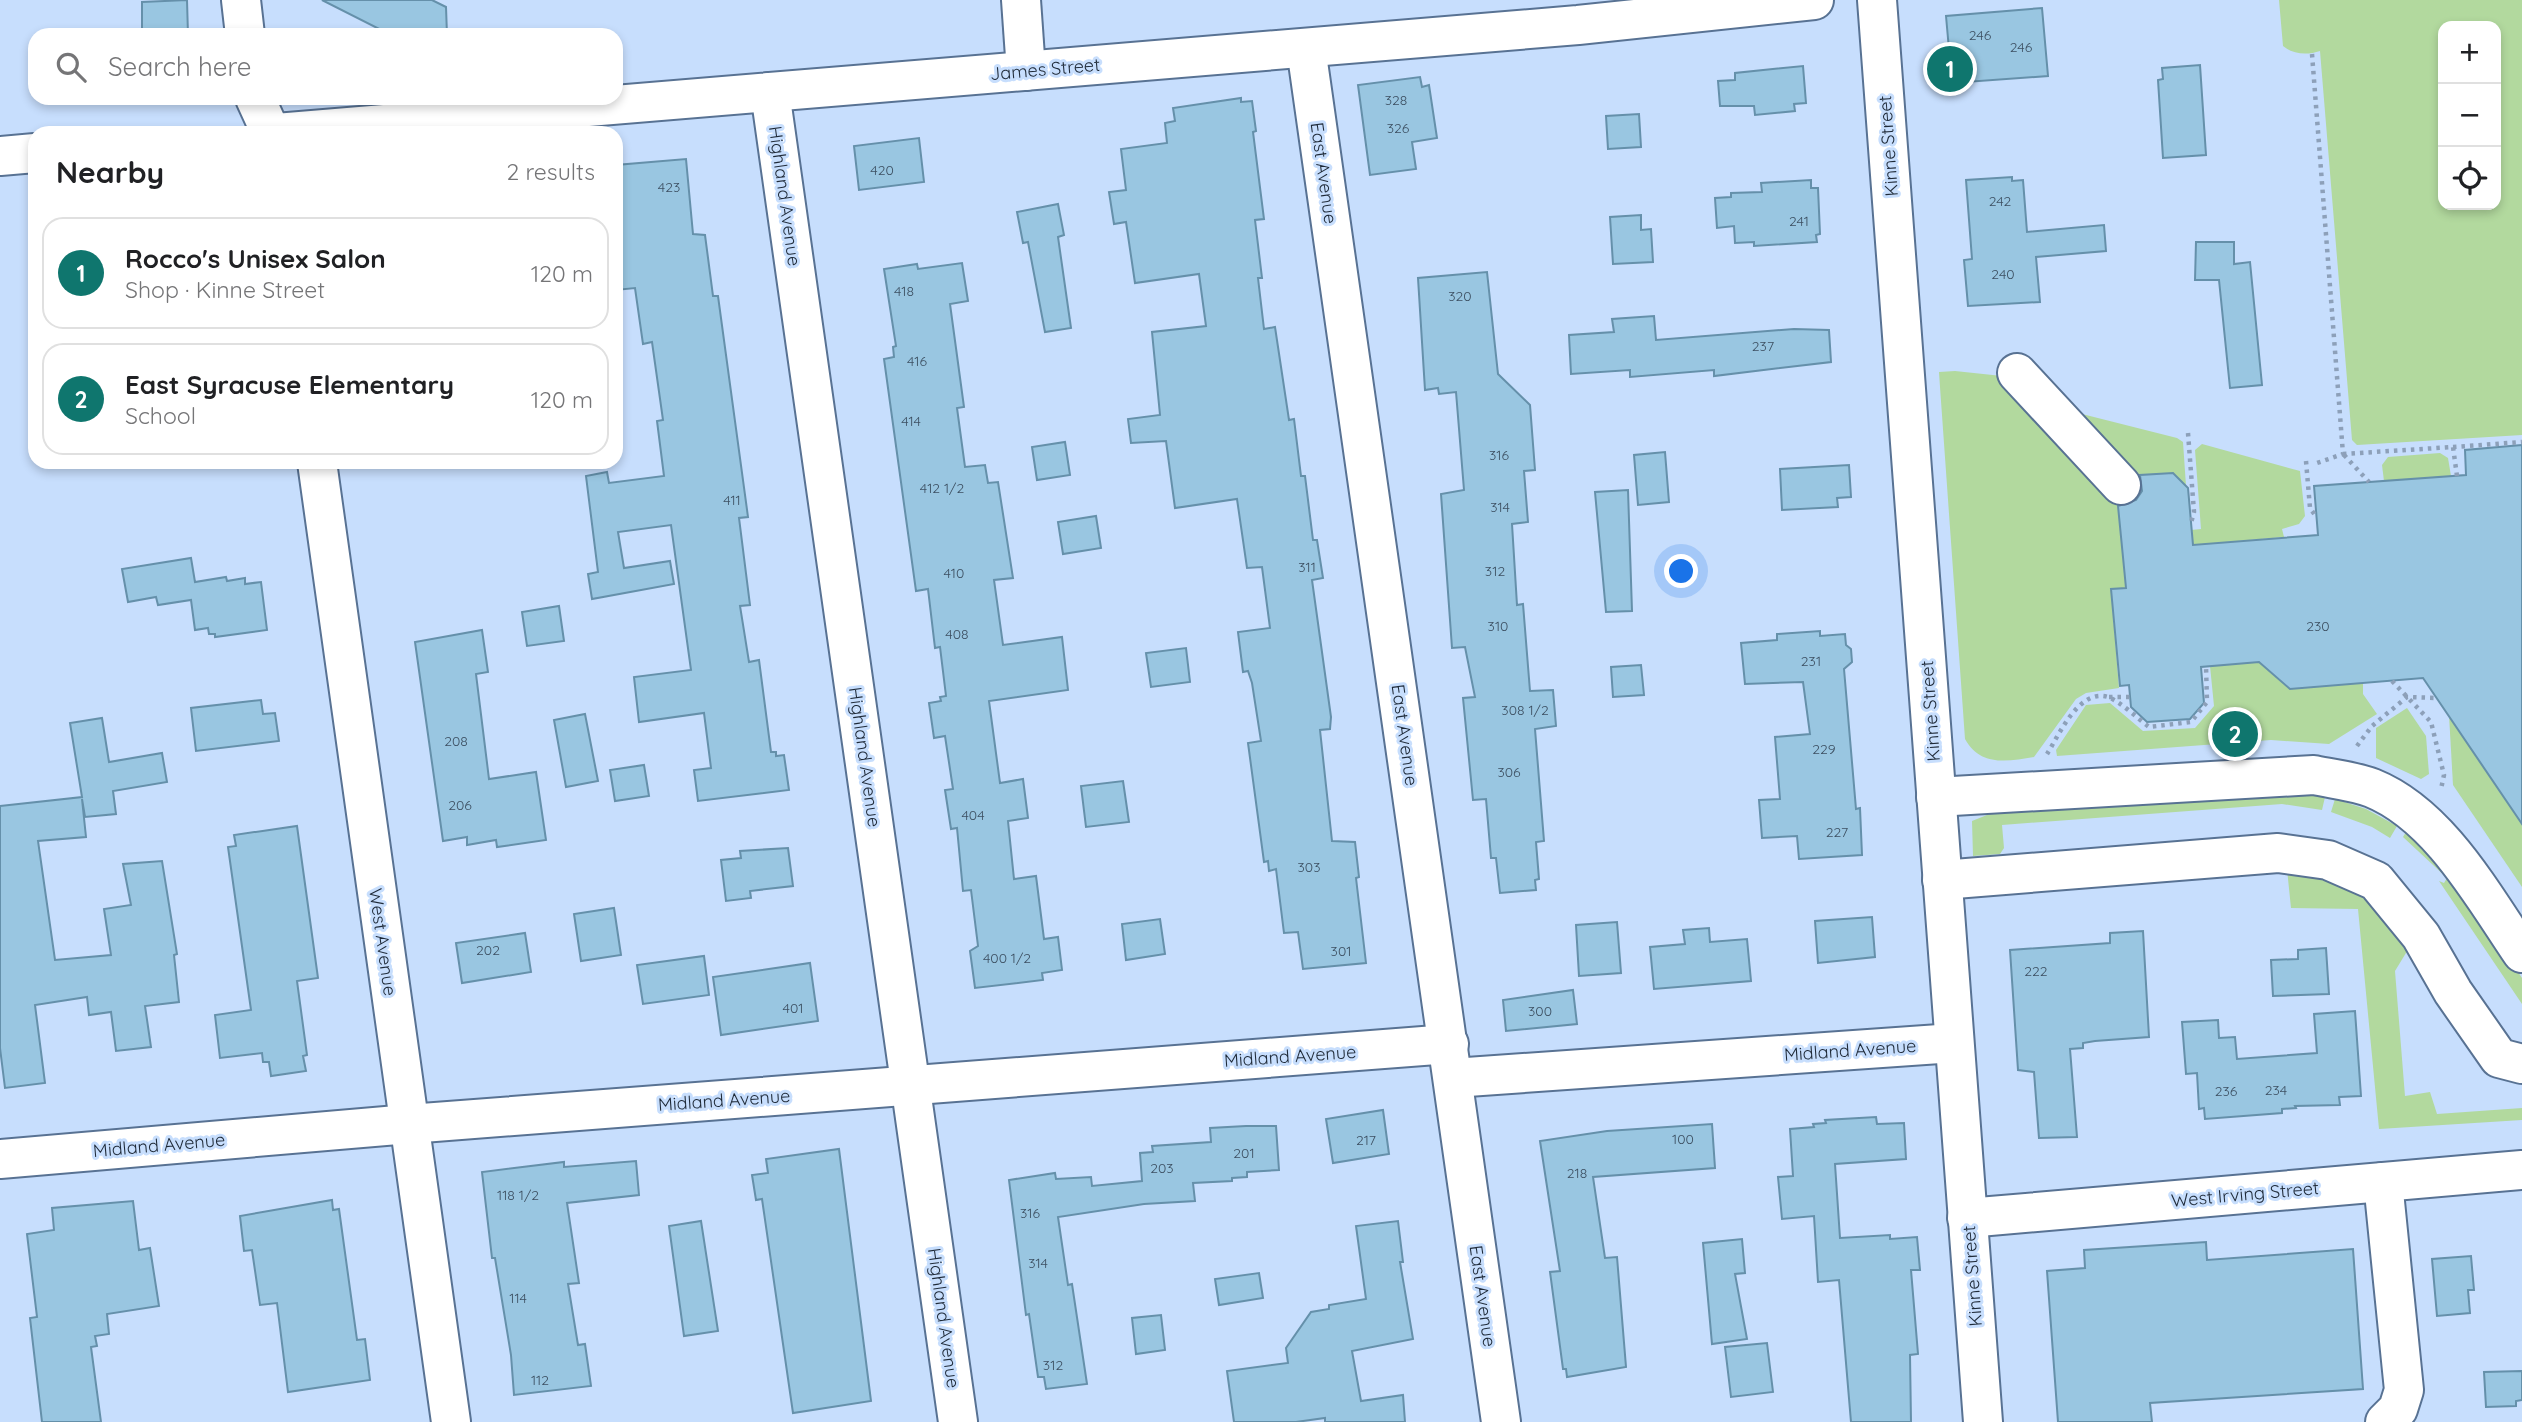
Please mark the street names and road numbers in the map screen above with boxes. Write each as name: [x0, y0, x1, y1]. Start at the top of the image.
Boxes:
street label: James Street: [989, 53, 1101, 85]
street label: Kinne Street: [1873, 95, 1903, 197]
street label: East Avenue: [1306, 121, 1342, 225]
street label: Highland Avenue: [764, 125, 806, 267]
street label: Kinne Street: [1915, 660, 1945, 762]
street label: East Avenue: [1387, 683, 1423, 787]
street label: Highland Avenue: [844, 686, 886, 828]
street label: West Avenue: [364, 887, 402, 997]
street label: Midland Avenue: [1783, 1034, 1917, 1066]
street label: Midland Avenue: [1223, 1040, 1357, 1072]
street label: Midland Avenue: [657, 1084, 791, 1116]
street label: Midland Avenue: [92, 1128, 226, 1162]
street label: West Irving Street: [2170, 1176, 2320, 1212]
street label: Kinne Street: [1957, 1225, 1987, 1327]
street label: East Avenue: [1465, 1244, 1501, 1348]
street label: Highland Avenue: [923, 1247, 965, 1389]

